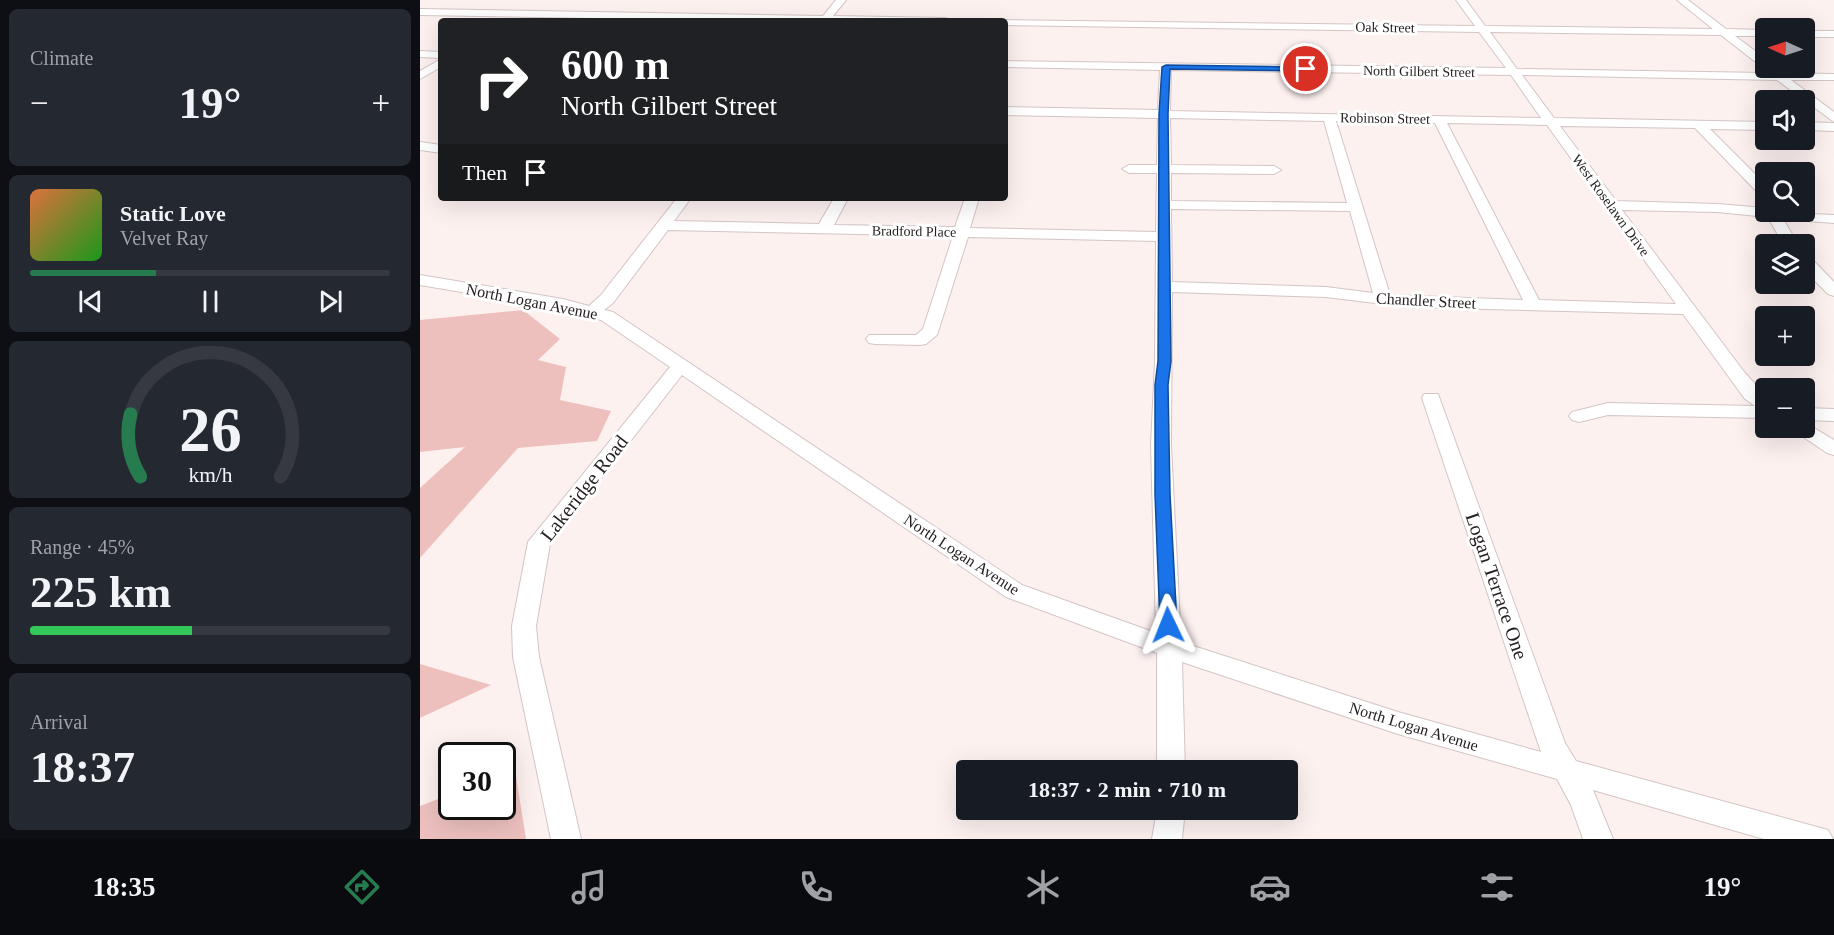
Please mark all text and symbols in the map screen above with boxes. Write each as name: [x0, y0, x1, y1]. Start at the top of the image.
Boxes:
north arrow: [1755, 18, 1815, 78]
map controls: [1755, 18, 1815, 438]
street label: Oak Street: [1355, 19, 1415, 36]
icon: right: [462, 42, 540, 120]
text: 600 m: [561, 42, 670, 88]
pin: [1280, 43, 1331, 94]
text: Climate: [30, 47, 93, 69]
icon: arrive: [1289, 52, 1322, 85]
street label: North Gilbert Street: [1363, 63, 1475, 80]
text: 19°: [179, 78, 242, 128]
text: −: [30, 85, 49, 121]
text: +: [371, 85, 390, 121]
button: sound: [1755, 90, 1815, 150]
text: North Gilbert Street: [561, 91, 777, 121]
street label: Robinson Street: [1340, 110, 1430, 127]
street label: West Roselawn Drive: [1569, 152, 1652, 259]
icon: arrive: [519, 156, 552, 189]
text: Then: [462, 160, 507, 185]
button: search: [1755, 162, 1815, 222]
text: Static Love: [120, 201, 226, 226]
street label: Bradford Place: [872, 223, 956, 240]
text: Velvet Ray: [120, 227, 208, 249]
button: layers: [1755, 234, 1815, 294]
street label: North Logan Avenue: [464, 280, 599, 324]
icon: previous: [74, 285, 107, 318]
icon: pause: [194, 285, 227, 318]
icon: next: [314, 285, 347, 318]
street label: Chandler Street: [1376, 289, 1477, 312]
button: +: [1755, 306, 1815, 366]
button: −: [1755, 378, 1815, 438]
text: 26: [179, 395, 241, 464]
street label: Lakeridge Road: [536, 431, 633, 546]
text: km/h: [188, 463, 232, 487]
street label: Logan Terrace One: [1461, 510, 1532, 663]
street label: North Logan Avenue: [900, 511, 1023, 599]
text: Range · 45%: [30, 536, 134, 558]
text: 225 km: [30, 567, 171, 617]
position arrow: [1136, 593, 1200, 657]
street label: North Logan Avenue: [1347, 699, 1480, 755]
text: Arrival: [30, 711, 88, 733]
text: 18:37: [30, 742, 135, 792]
speed limit sign: 30: [438, 742, 516, 820]
text: 18:37 · 2 min · 710 m: [1028, 777, 1226, 802]
icon: directions: [341, 866, 383, 908]
icon: music: [568, 866, 610, 908]
icon: phone: [795, 866, 837, 908]
icon: climate: [1022, 866, 1064, 908]
icon: car: [1249, 866, 1291, 908]
icon: filters: [1476, 866, 1518, 908]
text: 18:35: [93, 872, 156, 902]
text: 19°: [1704, 872, 1741, 902]

